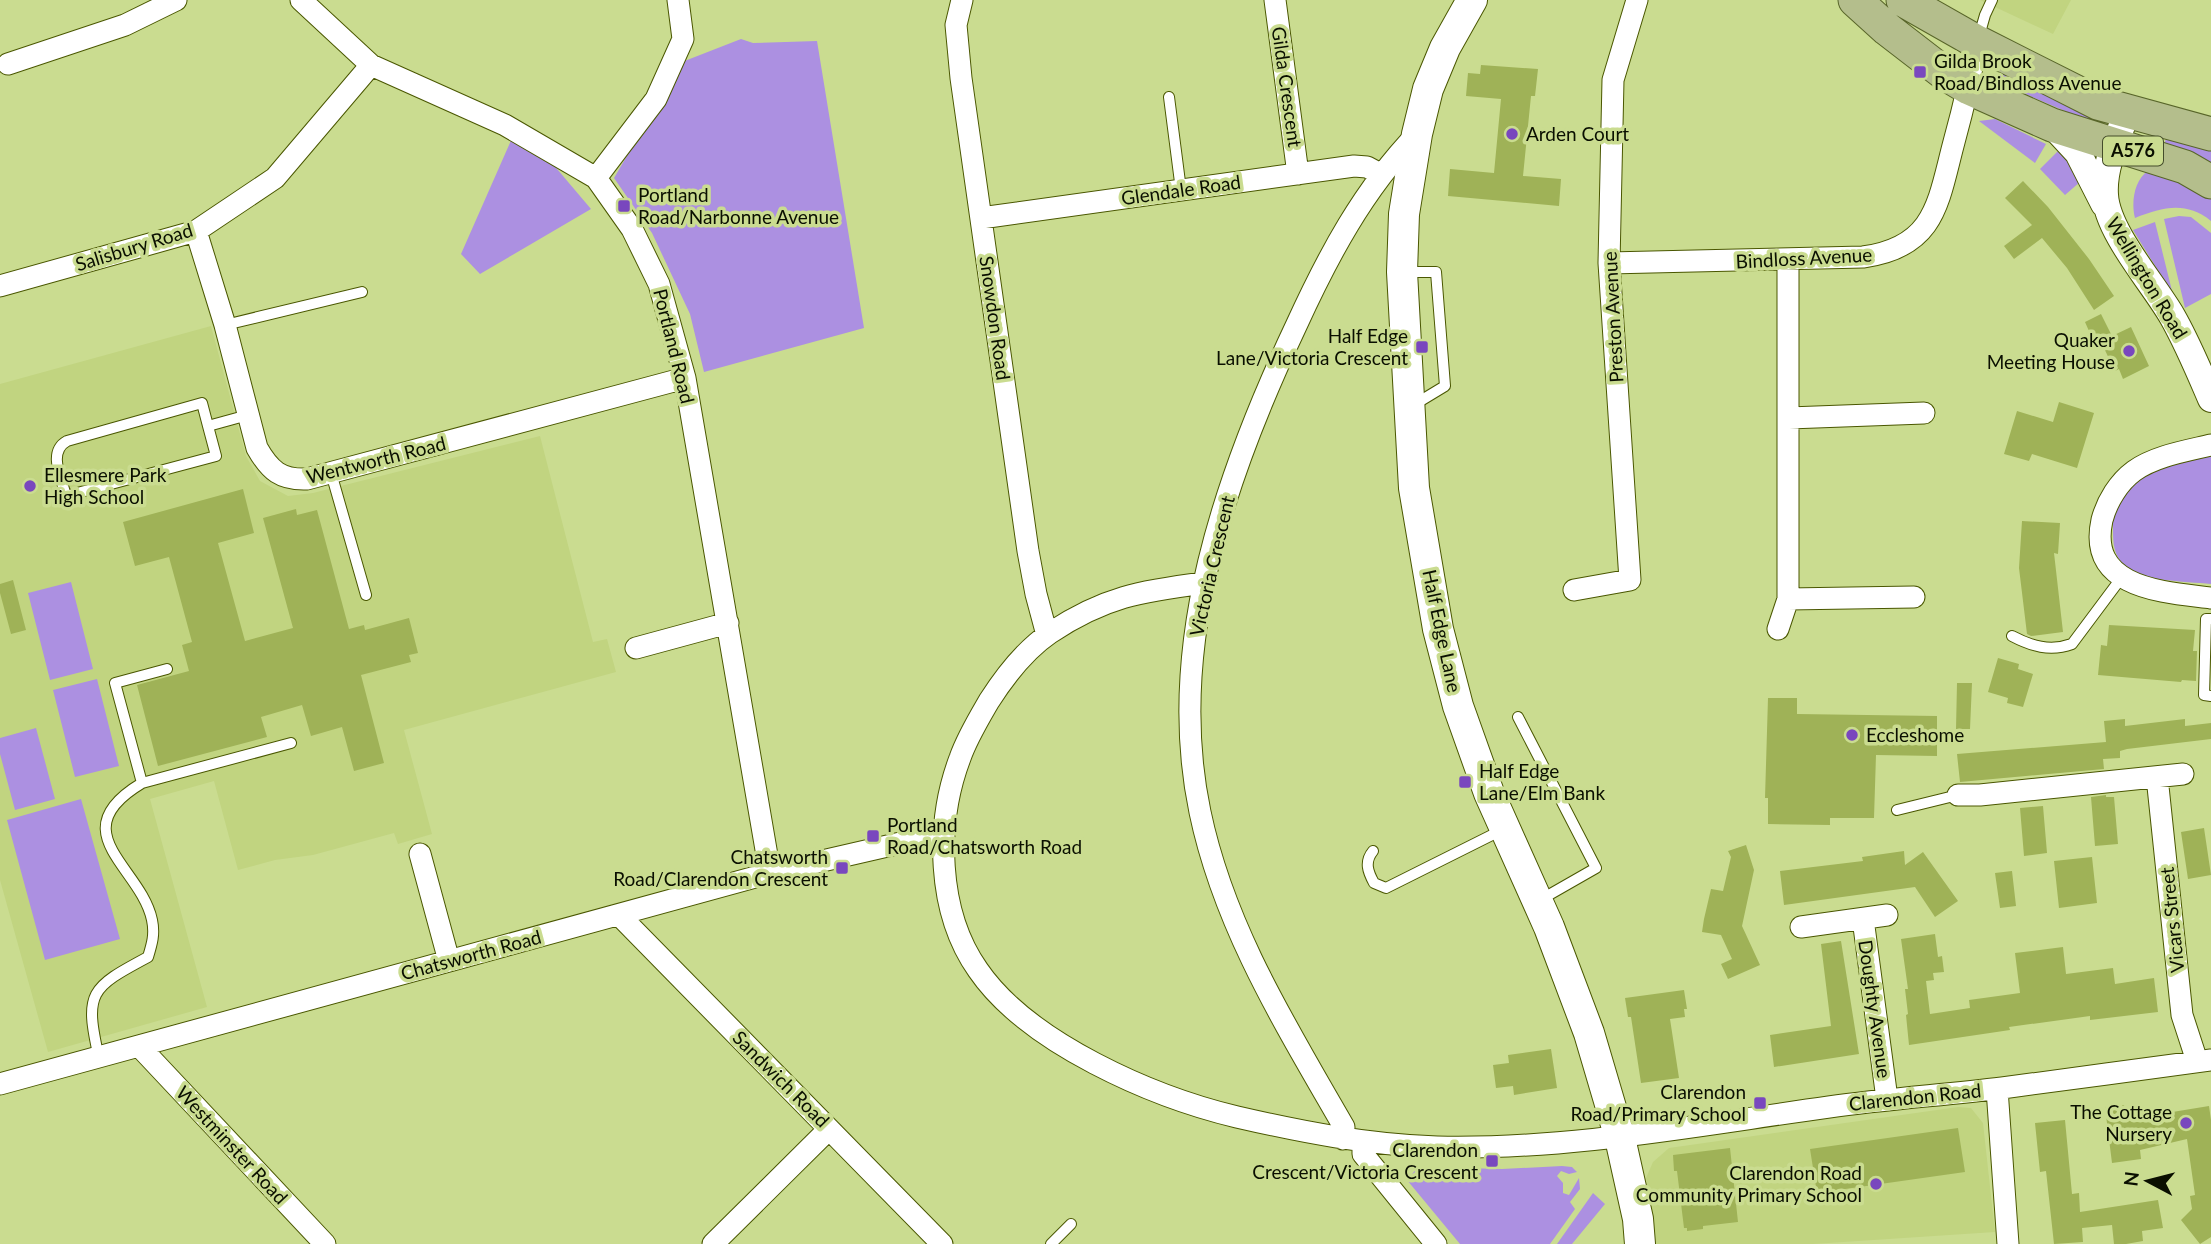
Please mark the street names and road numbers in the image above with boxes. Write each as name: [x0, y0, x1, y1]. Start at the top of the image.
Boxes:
street label: Gilda Crescent: [1268, 25, 1307, 149]
road number: A576: [2103, 136, 2163, 166]
street label: Glendale Road: [1120, 170, 1242, 209]
street label: Wellington Road: [2102, 213, 2193, 343]
street label: Salisbury Road: [72, 218, 195, 275]
street label: Bindloss Avenue: [1735, 242, 1873, 273]
street label: Preston Avenue: [1598, 251, 1627, 383]
street label: Snowdon Road: [975, 254, 1016, 381]
street label: Portland Road: [649, 286, 700, 406]
street label: Wentworth Road: [304, 431, 448, 488]
street label: Victoria Crescent: [1184, 493, 1239, 638]
street label: Half Edge Lane: [1418, 567, 1467, 694]
street label: Vicars Street: [2155, 866, 2188, 974]
street label: Chatsworth Road: [398, 925, 544, 984]
street label: Doughty Avenue: [1854, 938, 1897, 1080]
street label: Sandwich Road: [728, 1026, 834, 1132]
street label: Clarendon Road: [1848, 1078, 1982, 1115]
street label: Westminster Road: [172, 1081, 293, 1208]

